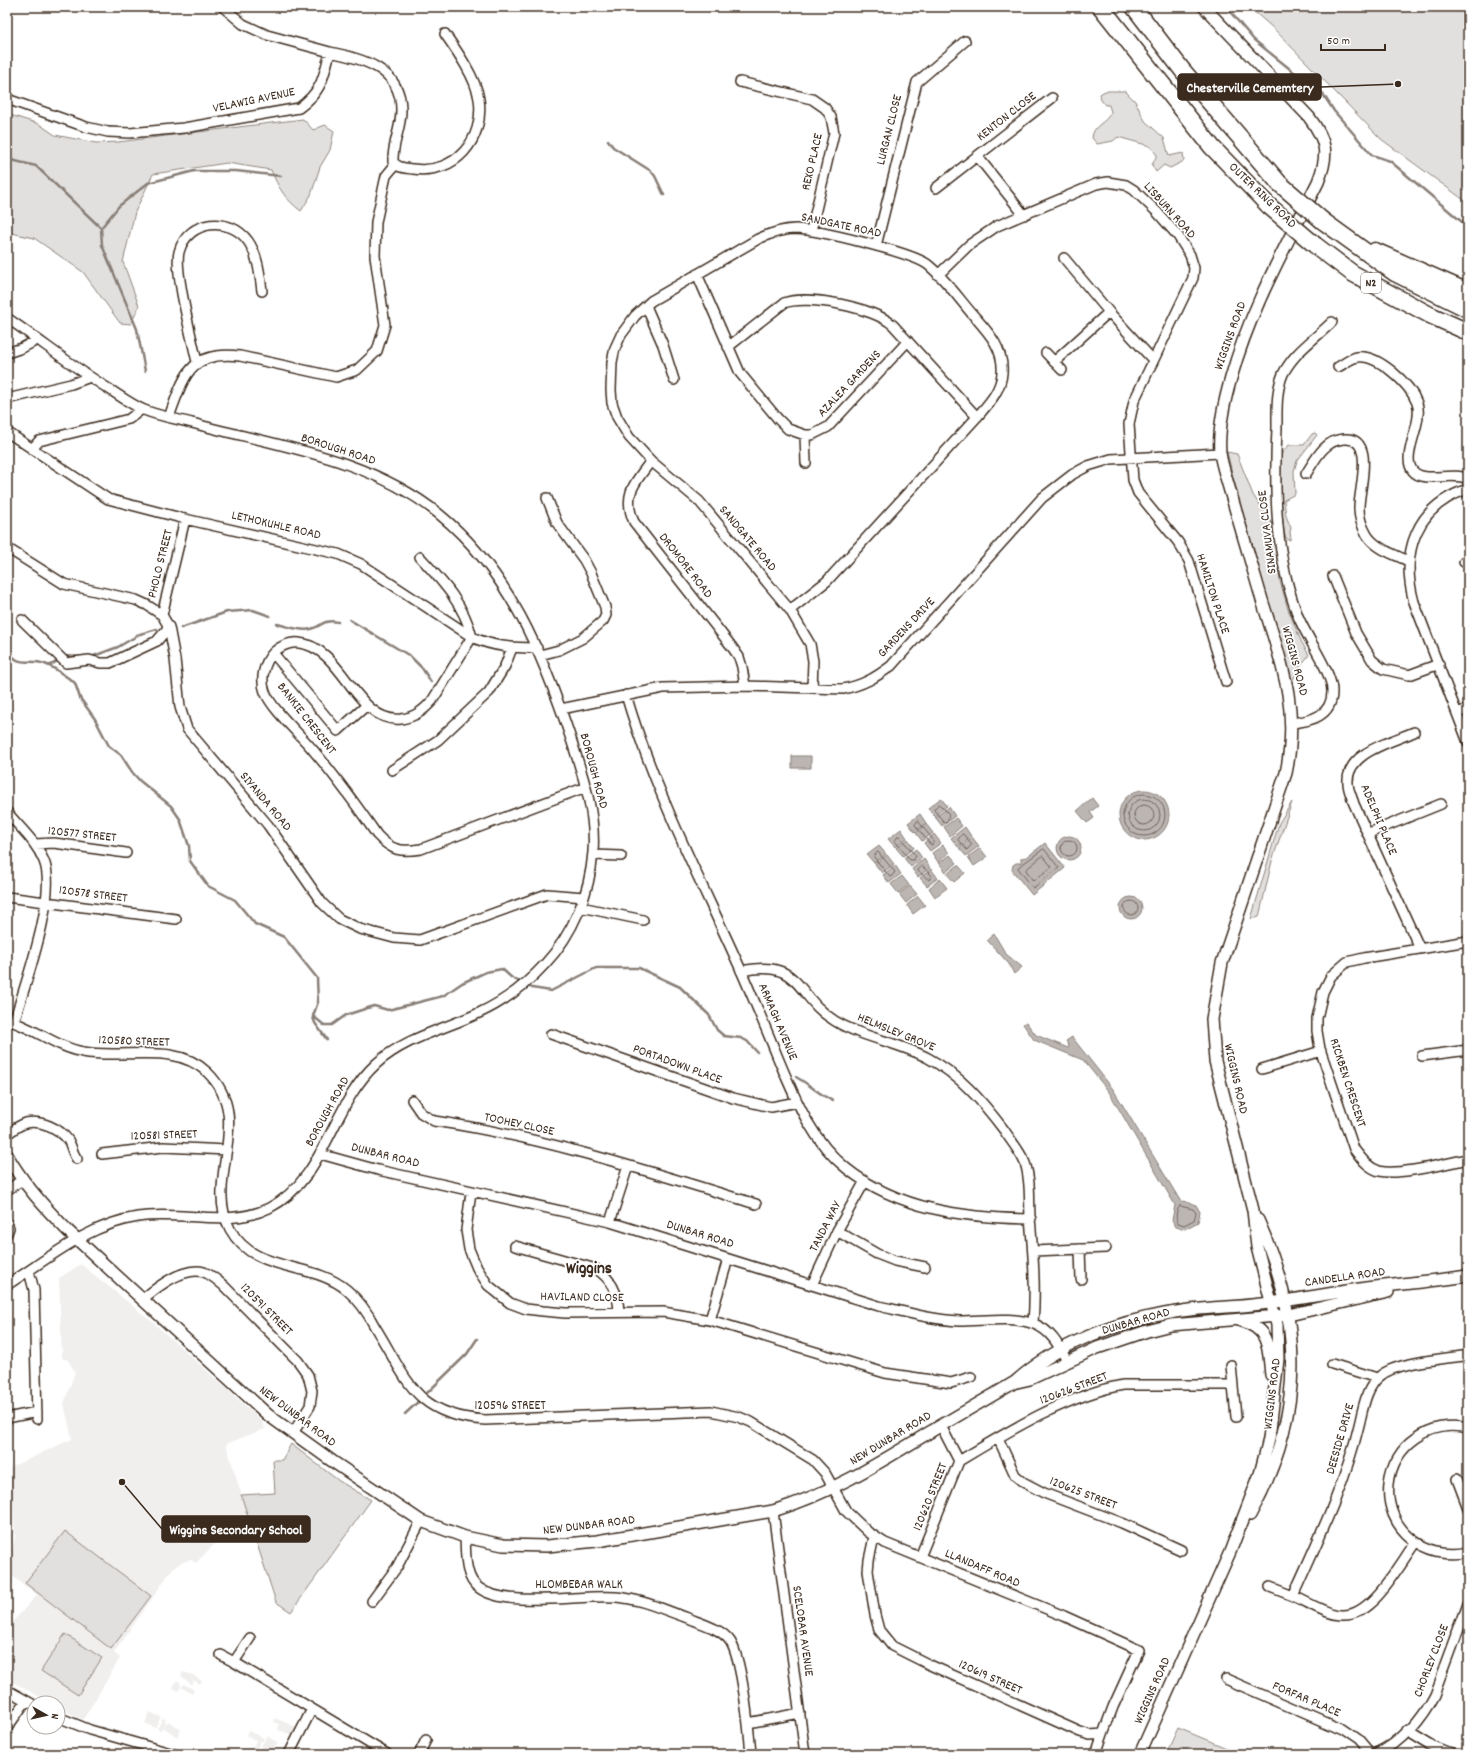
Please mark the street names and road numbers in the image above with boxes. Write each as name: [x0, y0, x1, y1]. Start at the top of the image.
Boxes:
street label: VELAWIG AVENUE: [211, 83, 297, 119]
street label: KENTON CLOSE: [973, 88, 1041, 146]
street label: LURGAN CLOSE: [872, 93, 908, 167]
street label: REXO PLACE: [797, 132, 829, 192]
street label: OUTER RING ROAD: [1224, 159, 1300, 234]
street label: LISBURN ROAD: [1138, 178, 1200, 244]
street label: SANDGATE ROAD: [799, 208, 883, 244]
road number: N2: [1361, 273, 1381, 293]
street label: WIGGINS ROAD: [1210, 299, 1252, 373]
street label: AZALEA GARDENS: [814, 346, 886, 422]
street label: BOROUGH ROAD: [298, 429, 378, 471]
street label: SINAMUVA CLOSE: [1253, 489, 1283, 575]
street label: SANDGATE ROAD: [714, 502, 781, 576]
street label: LETHOKUHLE ROAD: [229, 506, 323, 546]
street label: PHOLO STREET: [143, 528, 179, 600]
street label: DROMORE ROAD: [653, 529, 717, 603]
street label: HAMILTON PLACE: [1190, 551, 1234, 637]
street label: GARDENS DRIVE: [874, 593, 940, 663]
street label: WIGGINS ROAD: [1276, 624, 1312, 698]
street label: BANKIE CRESCENT: [272, 679, 340, 759]
street label: BOROUGH ROAD: [574, 731, 612, 811]
street label: SIYANDA ROAD: [234, 768, 296, 836]
street label: ADELPHI PLACE: [1355, 782, 1401, 858]
street label: 120577 STREET: [47, 822, 117, 848]
street label: 120578 STREET: [58, 881, 128, 909]
street label: ARMAGH AVENUE: [752, 980, 802, 1064]
street label: HELMSLEY GROVE: [854, 1009, 938, 1057]
street label: 120580 STREET: [98, 1031, 170, 1053]
street label: RICKBEN CRESCENT: [1324, 1036, 1370, 1130]
street label: PORTADOWN PLACE: [630, 1040, 724, 1090]
street label: WIGGINS ROAD: [1218, 1042, 1252, 1116]
street label: BOROUGH ROAD: [301, 1073, 355, 1150]
street label: TOOHEY CLOSE: [482, 1108, 556, 1142]
street label: 120581 STREET: [130, 1125, 198, 1147]
street label: DUNBAR ROAD: [349, 1138, 421, 1174]
street label: TANDA WAY: [805, 1197, 847, 1256]
street label: DUNBAR ROAD: [664, 1216, 736, 1254]
street label: CANDELLA ROAD: [1304, 1263, 1387, 1293]
street label: 120591 STREET: [235, 1279, 297, 1341]
street label: HAVILAND CLOSE: [540, 1288, 624, 1308]
street label: DUNBAR ROAD: [1100, 1303, 1172, 1341]
street label: WIGGINS ROAD: [1259, 1357, 1287, 1431]
street label: 120626 STREET: [1037, 1367, 1111, 1411]
street label: NEW DUNBAR ROAD: [254, 1382, 340, 1453]
street label: 120596 STREET: [474, 1397, 546, 1416]
street label: DEESIDE DRIVE: [1322, 1401, 1360, 1477]
street label: NEW DUNBAR ROAD: [847, 1407, 936, 1471]
street label: 120620 STREET: [909, 1460, 953, 1534]
street label: 120625 STREET: [1046, 1472, 1120, 1516]
street label: NEW DUNBAR ROAD: [542, 1511, 636, 1541]
street label: LLANDAFF ROAD: [941, 1545, 1023, 1594]
street label: HLOMBEBAR WALK: [535, 1576, 623, 1595]
street label: SCELOBAR AVENUE: [786, 1584, 818, 1678]
street label: CHORLEY CLOSE: [1409, 1622, 1455, 1700]
street label: WIGGINS ROAD: [1130, 1654, 1176, 1727]
street label: 120619 STREET: [955, 1655, 1025, 1701]
street label: FORFAR PLACE: [1269, 1677, 1343, 1723]

